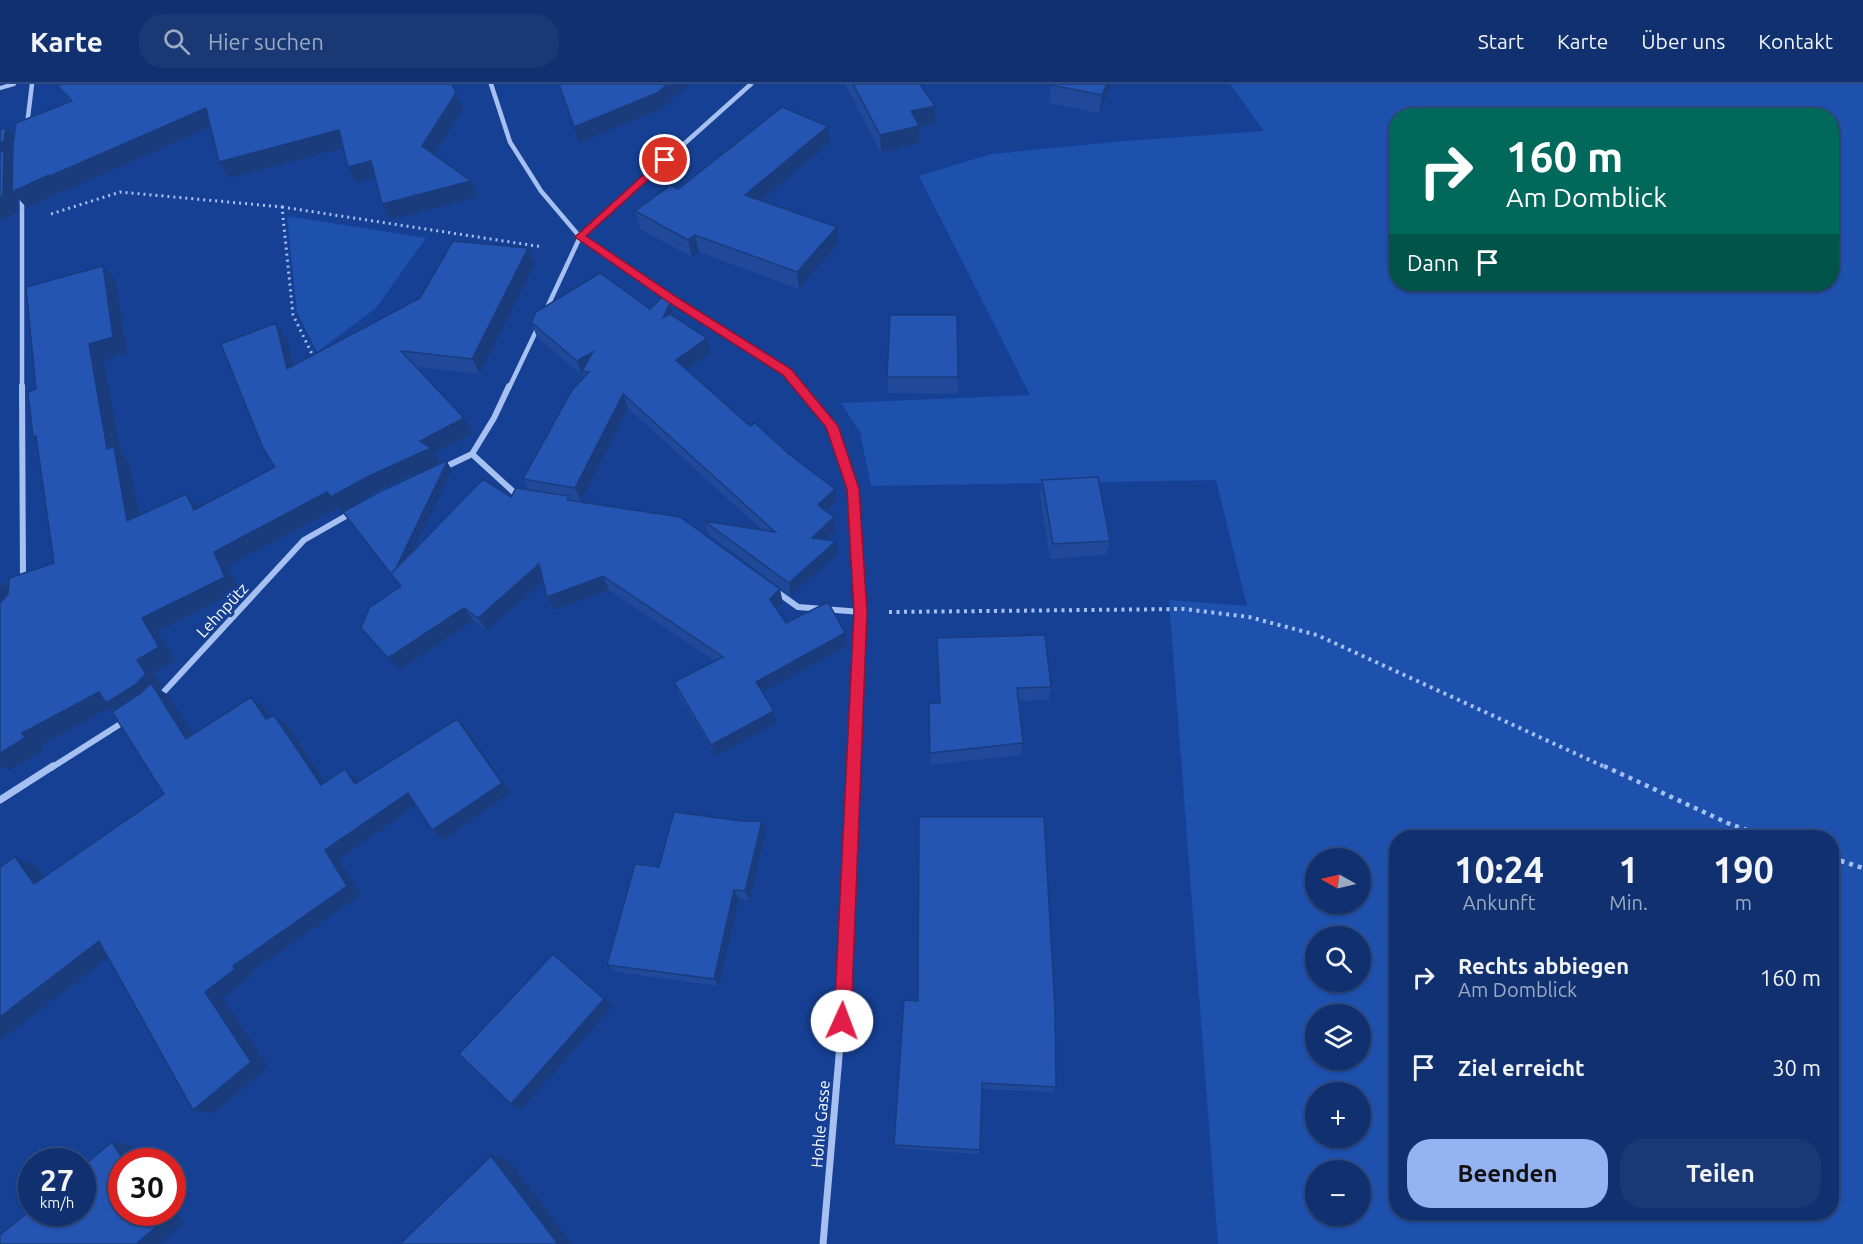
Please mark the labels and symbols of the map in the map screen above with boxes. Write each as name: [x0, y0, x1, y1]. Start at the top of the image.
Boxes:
pin: [639, 134, 690, 185]
street label: Lehnpütz: [192, 579, 252, 641]
north arrow: [1305, 848, 1371, 914]
position arrow: [810, 989, 874, 1053]
street label: Hohle Gasse: [807, 1079, 833, 1169]
speed limit sign: 30: [108, 1148, 186, 1226]

